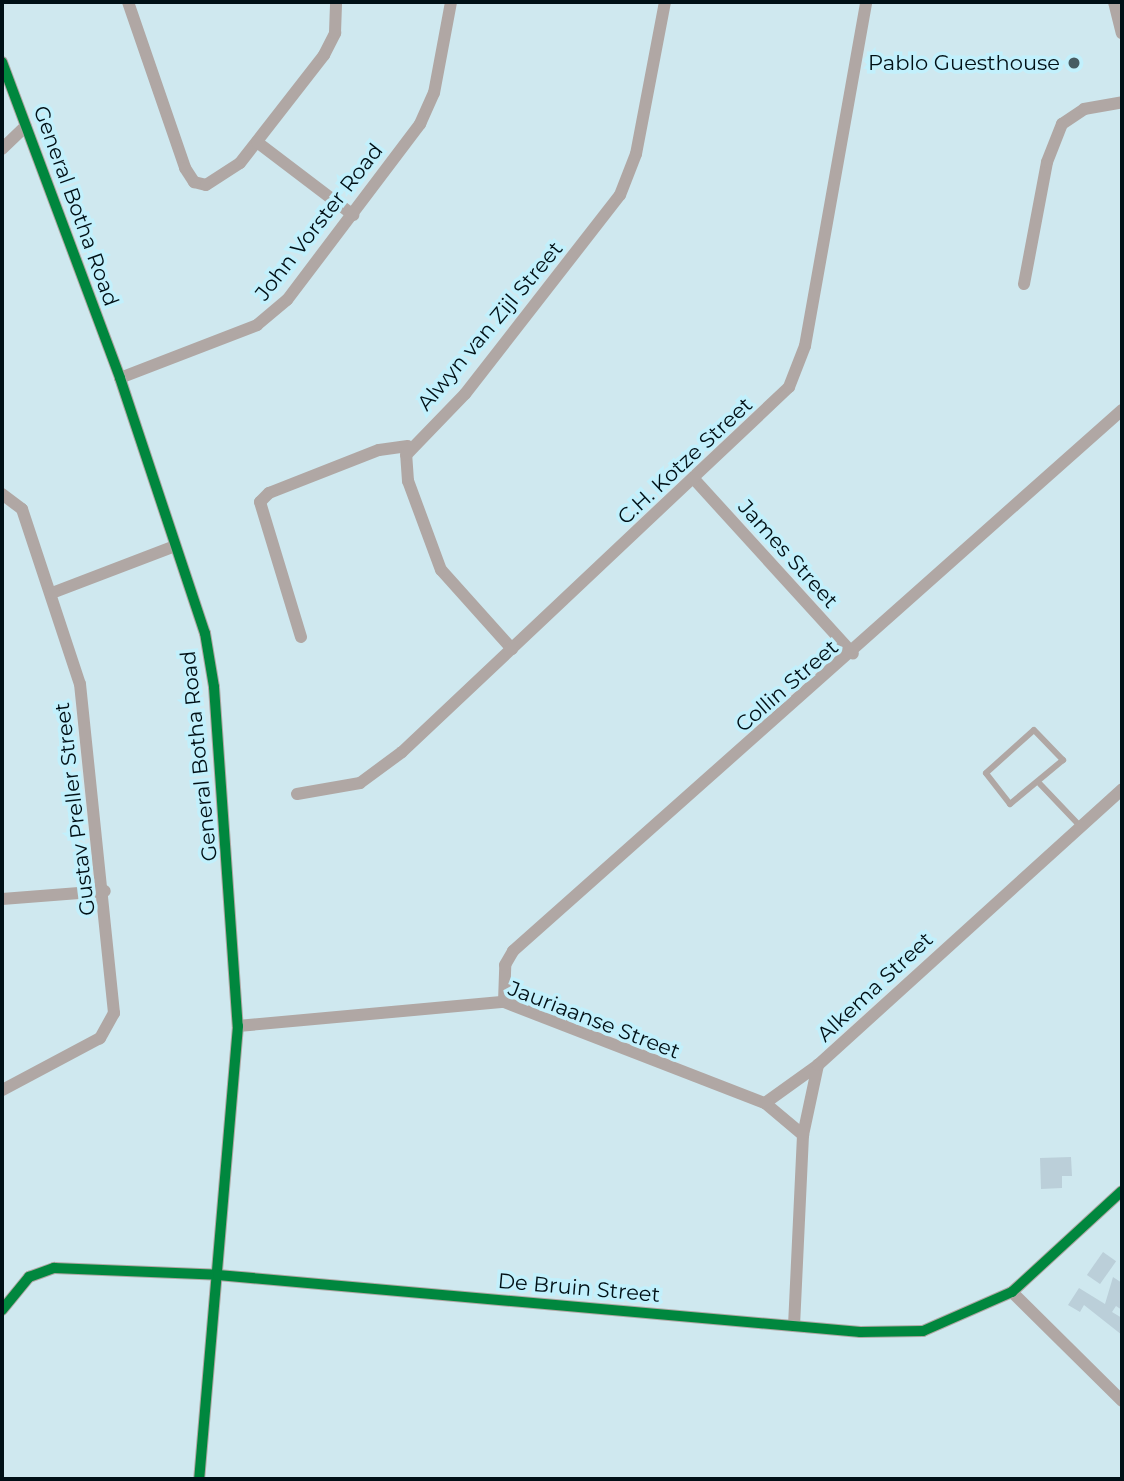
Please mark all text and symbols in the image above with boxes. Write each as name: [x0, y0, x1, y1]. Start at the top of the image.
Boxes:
place label: Pablo Guesthouse: [868, 50, 1060, 76]
marker: Pablo Guesthouse: [1066, 55, 1082, 71]
street label: General Botha Road: [28, 102, 124, 310]
street label: John Vorster Road: [250, 138, 388, 306]
street label: Alwyn van Zijl Street: [412, 236, 568, 416]
street label: C.H. Kotze Street: [612, 392, 758, 530]
street label: James Street: [733, 495, 843, 613]
street label: Collin Street: [731, 635, 843, 737]
street label: General Botha Road: [175, 650, 223, 862]
street label: Gustav Preller Street: [49, 701, 101, 917]
street label: Alkema Street: [812, 927, 938, 1047]
street label: Jauriaanse Street: [505, 976, 683, 1064]
street label: De Bruin Street: [497, 1268, 661, 1308]

